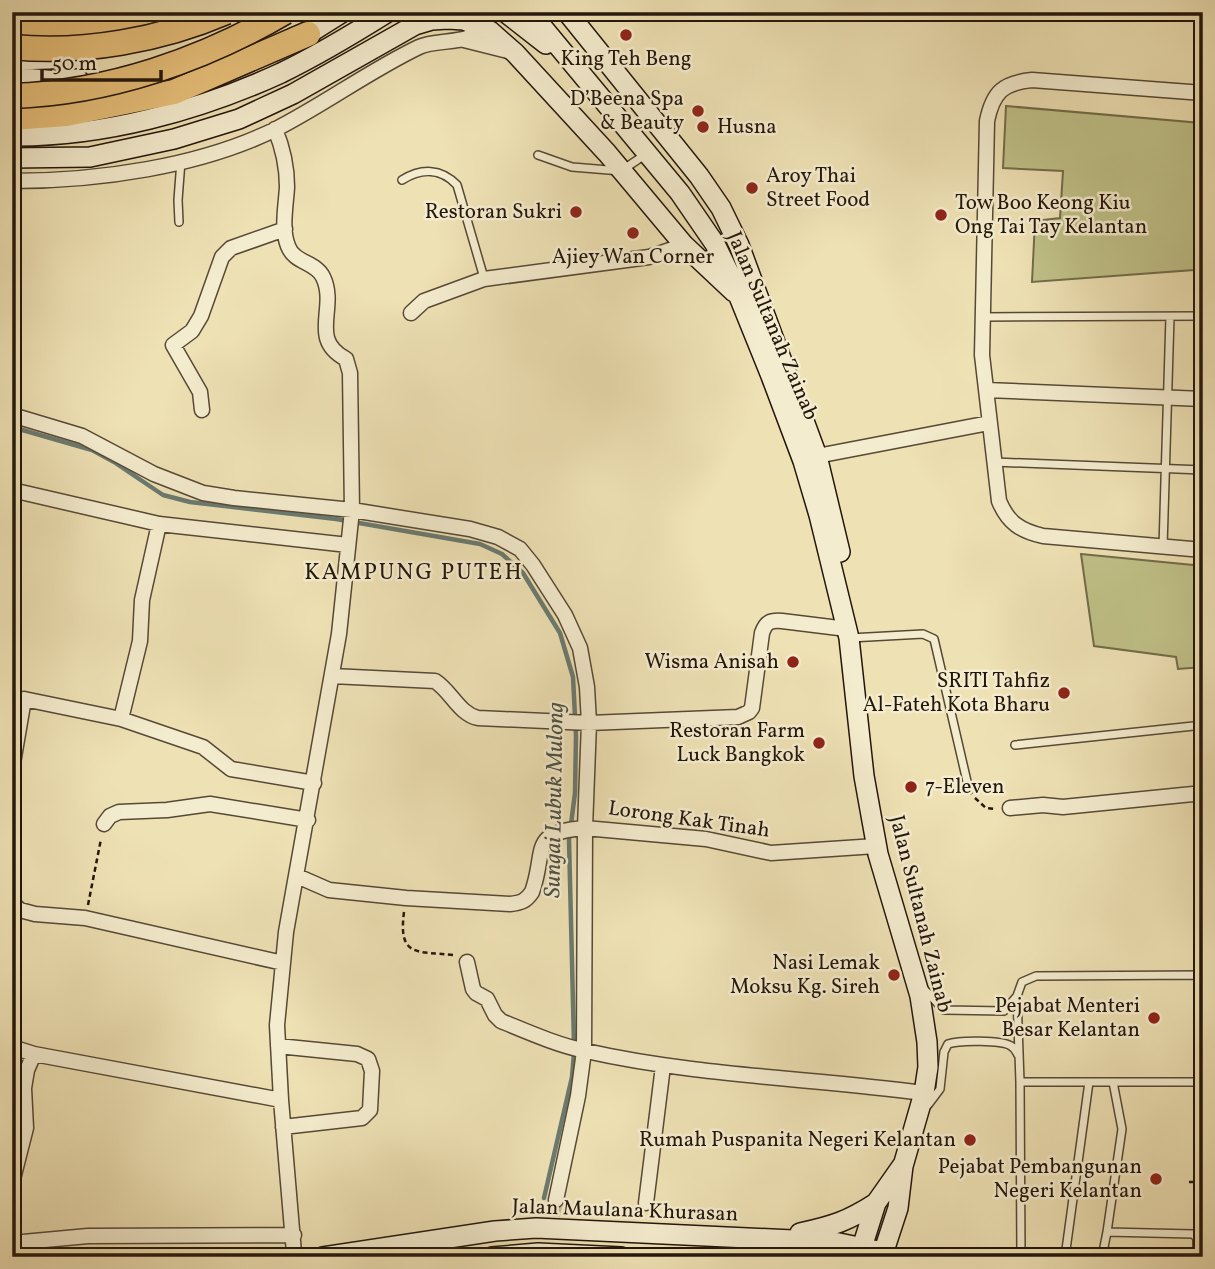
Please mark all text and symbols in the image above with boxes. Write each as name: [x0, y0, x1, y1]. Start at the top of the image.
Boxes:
marker: King Teh Beng: [618, 27, 634, 43]
scale bar: [42, 38, 161, 82]
place label: King Teh Beng: [560, 45, 692, 74]
text: 50 m: [52, 50, 97, 79]
place label: D’Beena Spa & Beauty: [570, 85, 685, 138]
marker: D’Beena Spa & Beauty: [690, 103, 706, 119]
place label: Husna: [717, 113, 777, 142]
marker: Husna: [695, 119, 711, 135]
place label: Aroy Thai Street Food: [766, 162, 870, 215]
marker: Aroy Thai Street Food: [744, 180, 760, 196]
place label: Tow Boo Keong Kiu Ong Tai Tay Kelantan: [955, 189, 1147, 242]
place label: Restoran Sukri: [425, 198, 562, 227]
marker: Restoran Sukri: [568, 204, 584, 220]
marker: Tow Boo Keong Kiu Ong Tai Tay Kelantan: [933, 207, 949, 223]
marker: Ajiey Wan Corner: [625, 225, 641, 241]
street label: Jalan Sultanah Zainab: [719, 227, 825, 425]
place label: Ajiey Wan Corner: [552, 243, 715, 272]
district label: KAMPUNG PUTEH: [304, 557, 524, 589]
place label: Wisma Anisah: [644, 648, 779, 677]
marker: Wisma Anisah: [785, 654, 801, 670]
place label: SRITI Tahfiz Al-Fateh Kota Bharu: [863, 667, 1050, 720]
marker: SRITI Tahfiz Al-Fateh Kota Bharu: [1056, 685, 1072, 701]
water label: Sungai Lubuk Mulong: [537, 702, 573, 898]
place label: Restoran Farm Luck Bangkok: [669, 717, 806, 770]
marker: Restoran Farm Luck Bangkok: [811, 735, 827, 751]
place label: 7-Eleven: [925, 773, 1005, 802]
marker: 7-Eleven: [903, 779, 919, 795]
street label: Lorong Kak Tinah: [606, 794, 772, 846]
street label: Jalan Sultanah Zainab: [881, 812, 959, 1016]
place label: Nasi Lemak Moksu Kg. Sireh: [730, 949, 881, 1002]
marker: Nasi Lemak Moksu Kg. Sireh: [886, 967, 902, 983]
place label: Pejabat Menteri Besar Kelantan: [995, 992, 1140, 1045]
marker: Pejabat Menteri Besar Kelantan: [1146, 1010, 1162, 1026]
place label: Rumah Puspanita Negeri Kelantan: [639, 1126, 956, 1155]
marker: Rumah Puspanita Negeri Kelantan: [962, 1132, 978, 1148]
place label: Pejabat Pembangunan Negeri Kelantan: [938, 1153, 1142, 1206]
marker: Pejabat Pembangunan Negeri Kelantan: [1148, 1171, 1164, 1187]
street label: Jalan Maulana Khurasan: [511, 1193, 739, 1229]

